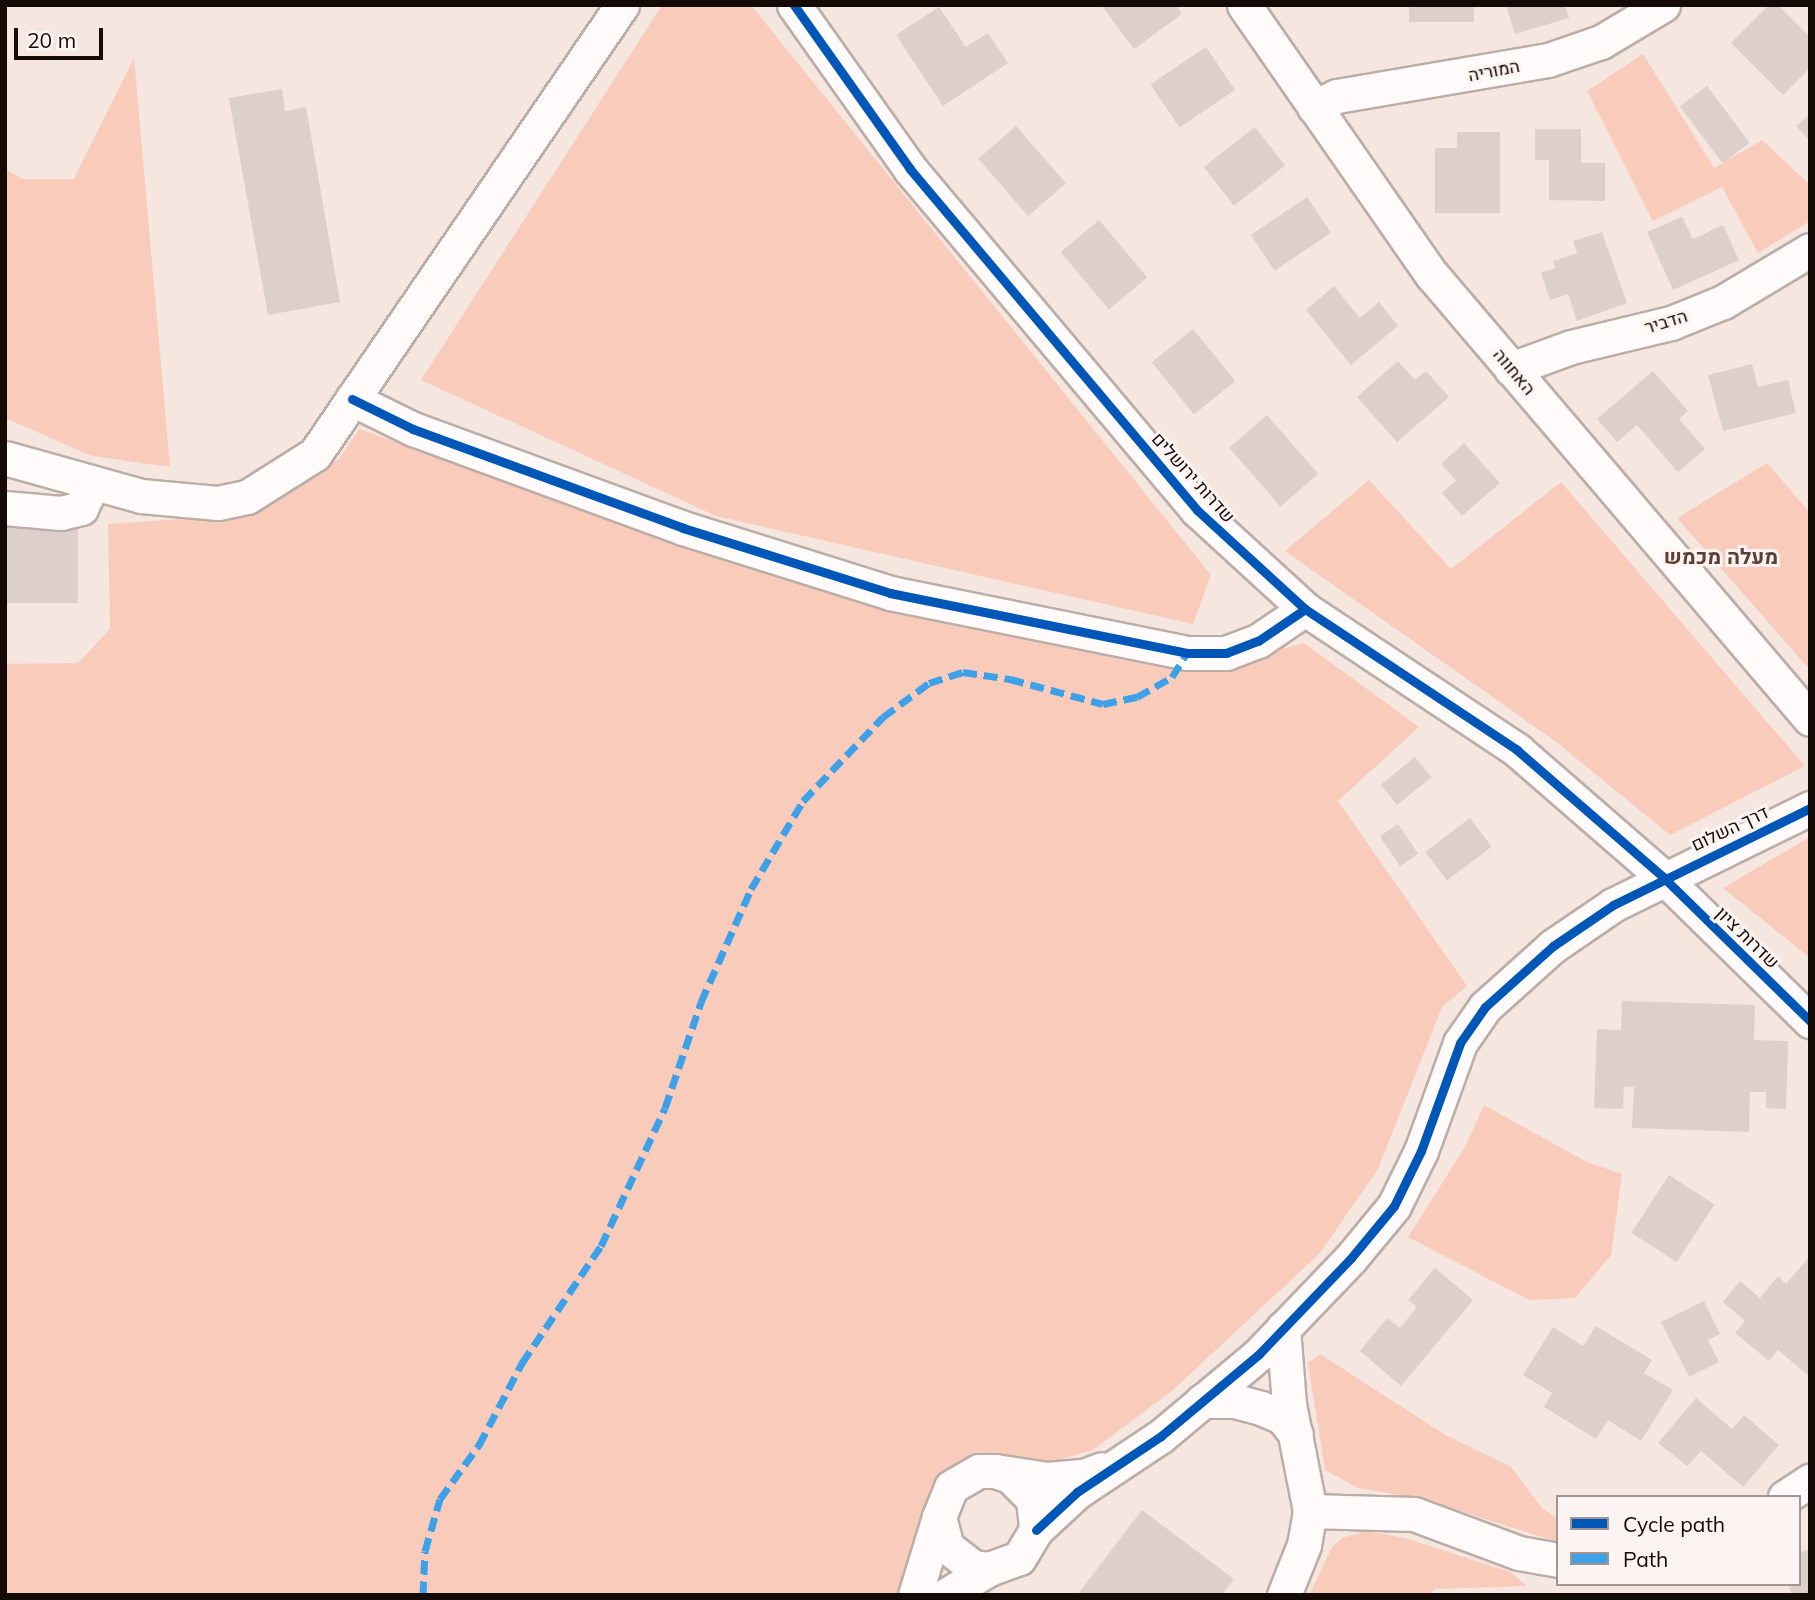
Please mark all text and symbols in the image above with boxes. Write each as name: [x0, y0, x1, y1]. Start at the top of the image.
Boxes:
scale bar: [18, 14, 107, 58]
text: 20 m: [27, 27, 76, 53]
street label: המוריה: [1466, 55, 1522, 87]
street label: הדביר: [1642, 305, 1690, 339]
street label: האחווה: [1488, 344, 1540, 400]
street label: שדרות ירושלים: [1147, 429, 1239, 527]
district label: מעלה מכמש: [1664, 543, 1778, 569]
street label: דרך השלום: [1688, 802, 1772, 856]
street label: שדרות ציון: [1711, 903, 1783, 973]
legend: [1556, 1495, 1801, 1586]
text: Cycle path: [1623, 1511, 1725, 1537]
text: Path: [1623, 1546, 1668, 1572]

